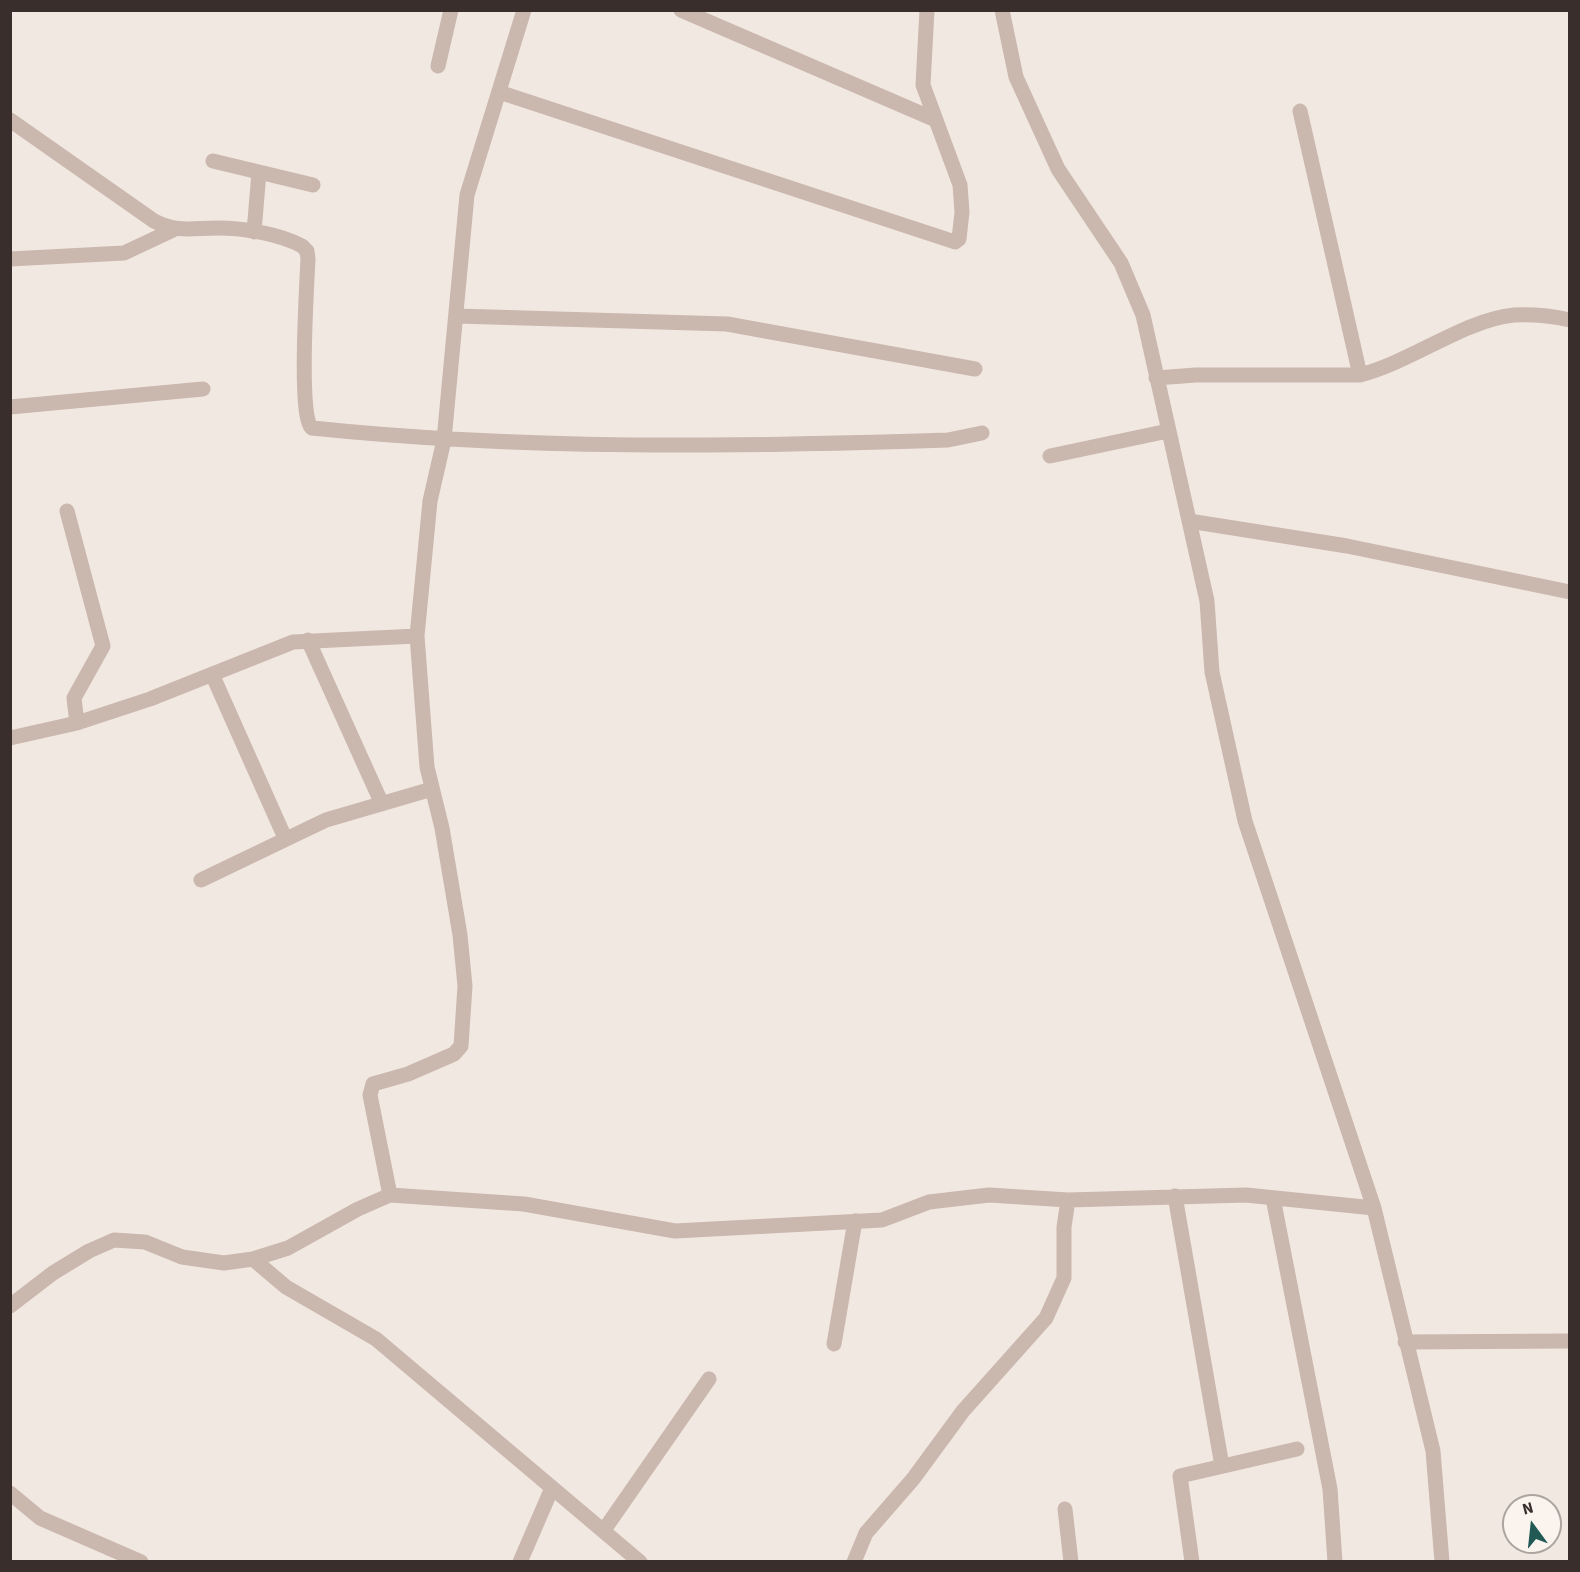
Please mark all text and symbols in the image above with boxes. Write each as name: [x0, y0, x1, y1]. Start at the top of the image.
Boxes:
north arrow: [1502, 1494, 1562, 1554]
text: N: [1520, 1497, 1536, 1521]

